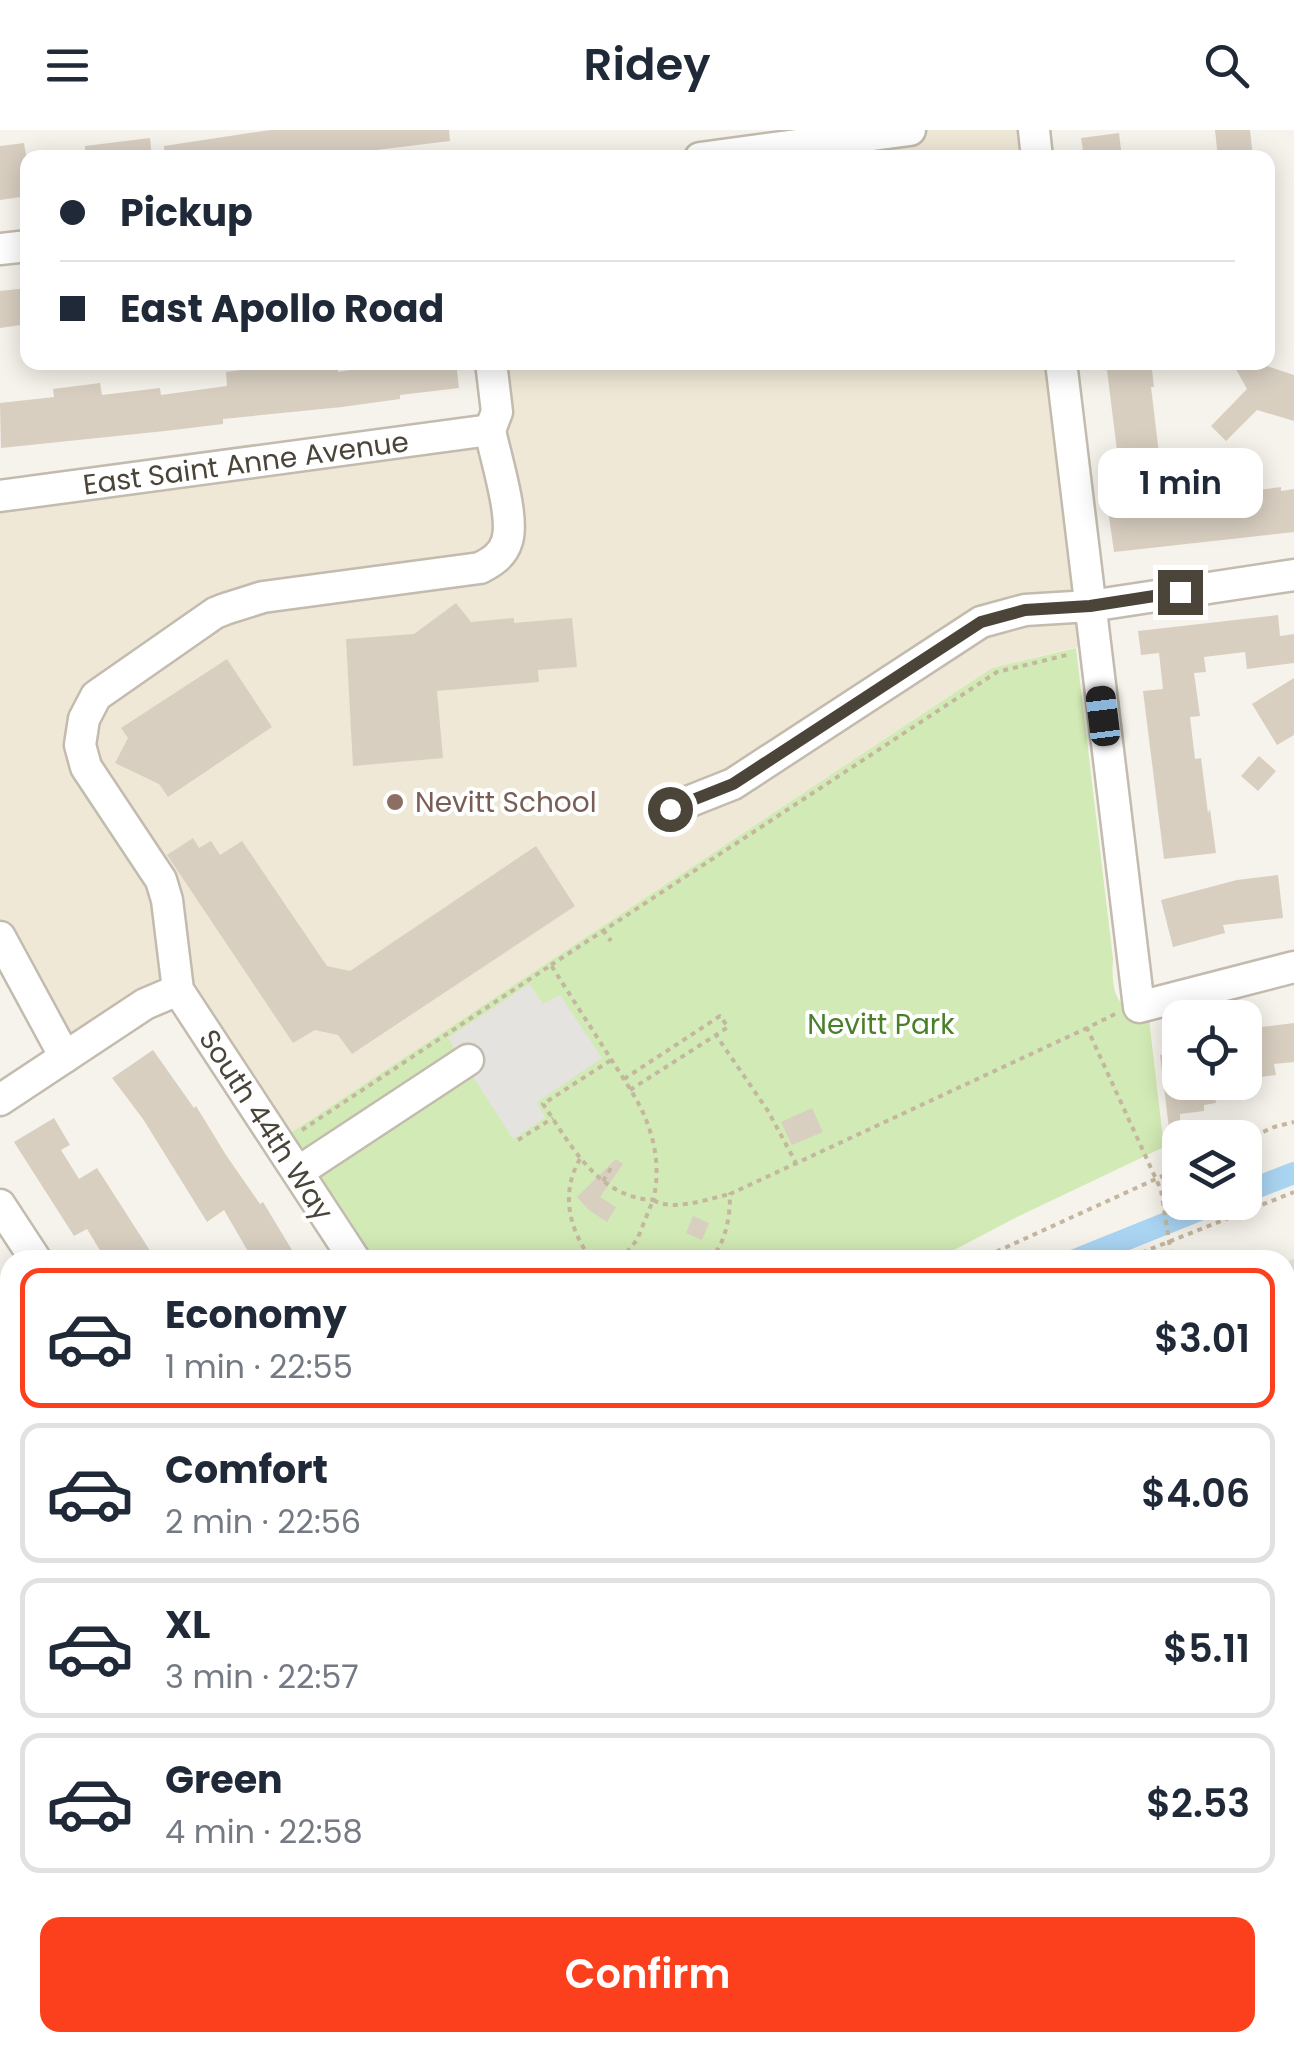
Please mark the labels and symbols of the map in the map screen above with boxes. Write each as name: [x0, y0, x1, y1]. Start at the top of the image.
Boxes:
street label: East Saint Anne Avenue: [81, 422, 411, 504]
callout: 1 min: [1098, 447, 1262, 517]
route end: [1158, 570, 1203, 615]
car: [1084, 684, 1122, 748]
place label: Nevitt School: [415, 783, 597, 822]
route start: [648, 787, 693, 832]
marker: Nevitt School: [384, 791, 406, 813]
park label: Nevitt Park: [807, 1005, 955, 1044]
street label: South 44th Way: [190, 1022, 343, 1228]

